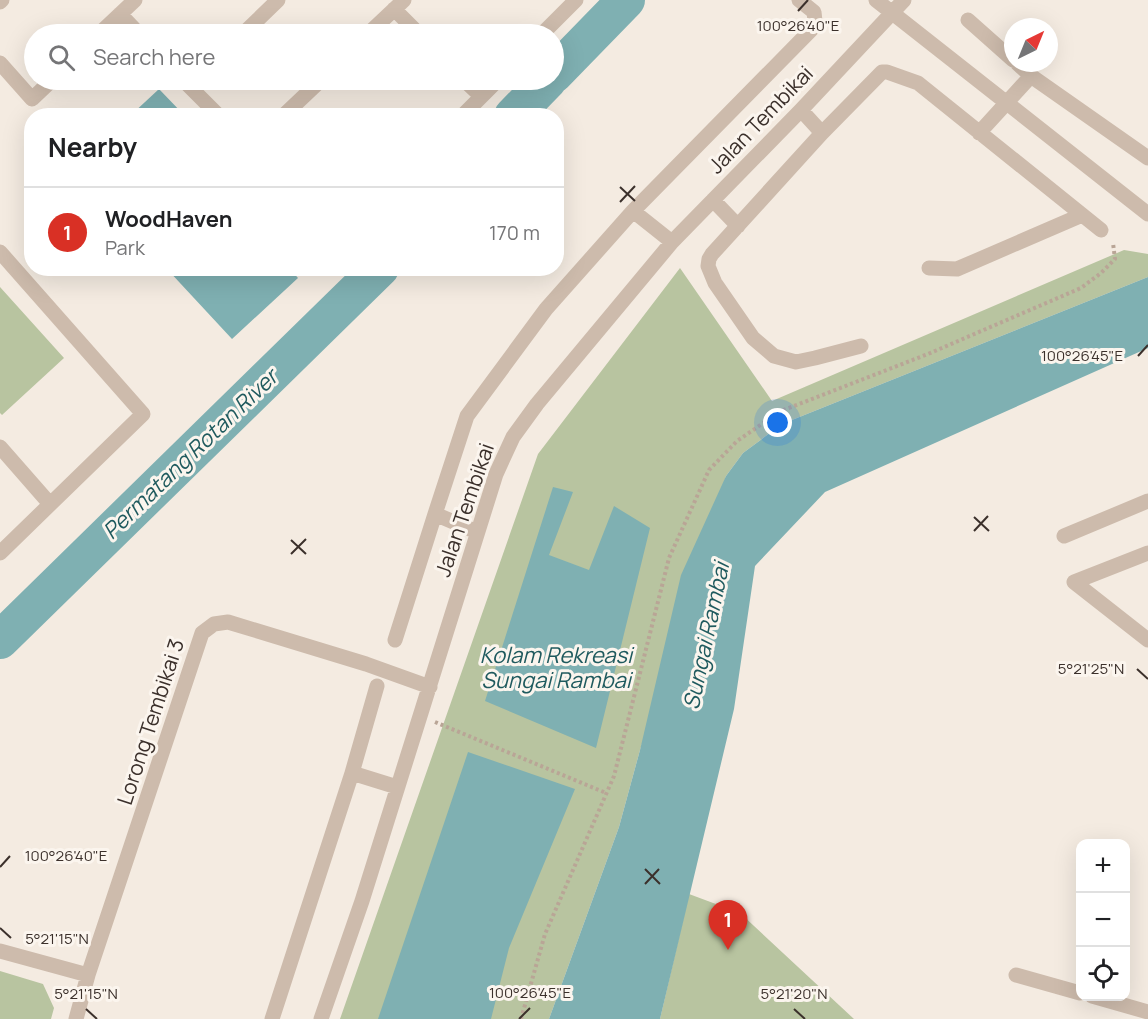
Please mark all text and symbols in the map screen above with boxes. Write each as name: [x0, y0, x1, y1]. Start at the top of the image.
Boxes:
text: 100°26'40"E: [757, 15, 839, 36]
north arrow: [1004, 18, 1058, 72]
search box: [24, 24, 564, 90]
icon: search: [45, 41, 78, 74]
text: Search here: [93, 42, 215, 72]
street label: Jalan Tembikai: [702, 59, 819, 179]
text: Nearby: [48, 129, 137, 165]
text: WoodHaven: [105, 204, 232, 234]
text: 1: [63, 219, 72, 246]
text: 170 m: [489, 219, 540, 246]
text: Park: [105, 234, 145, 261]
text: 100°26'45"E: [1041, 345, 1123, 366]
water label: Permatang Rotan River: [96, 360, 286, 545]
your location: [763, 408, 792, 437]
street label: Jalan Tembikai: [428, 439, 500, 580]
water label: Sungai Rambai: [676, 557, 737, 712]
street label: Lorong Tembikai 3: [110, 635, 190, 808]
water label: Kolam Rekreasi Sungai Rambai: [480, 640, 635, 695]
text: 5°21'25"N: [1058, 658, 1124, 679]
map controls: [1076, 839, 1130, 1001]
button: +: [1076, 839, 1130, 893]
text: 100°26'40"E: [25, 845, 107, 866]
button: −: [1076, 893, 1130, 947]
pin: 1: [708, 900, 748, 950]
text: 5°21'15"N: [25, 928, 89, 949]
button: locate: [1076, 947, 1130, 1001]
text: 100°26'45"E: [489, 982, 571, 1003]
text: 5°21'15"N: [54, 983, 118, 1004]
text: 5°21'20"N: [761, 983, 827, 1004]

